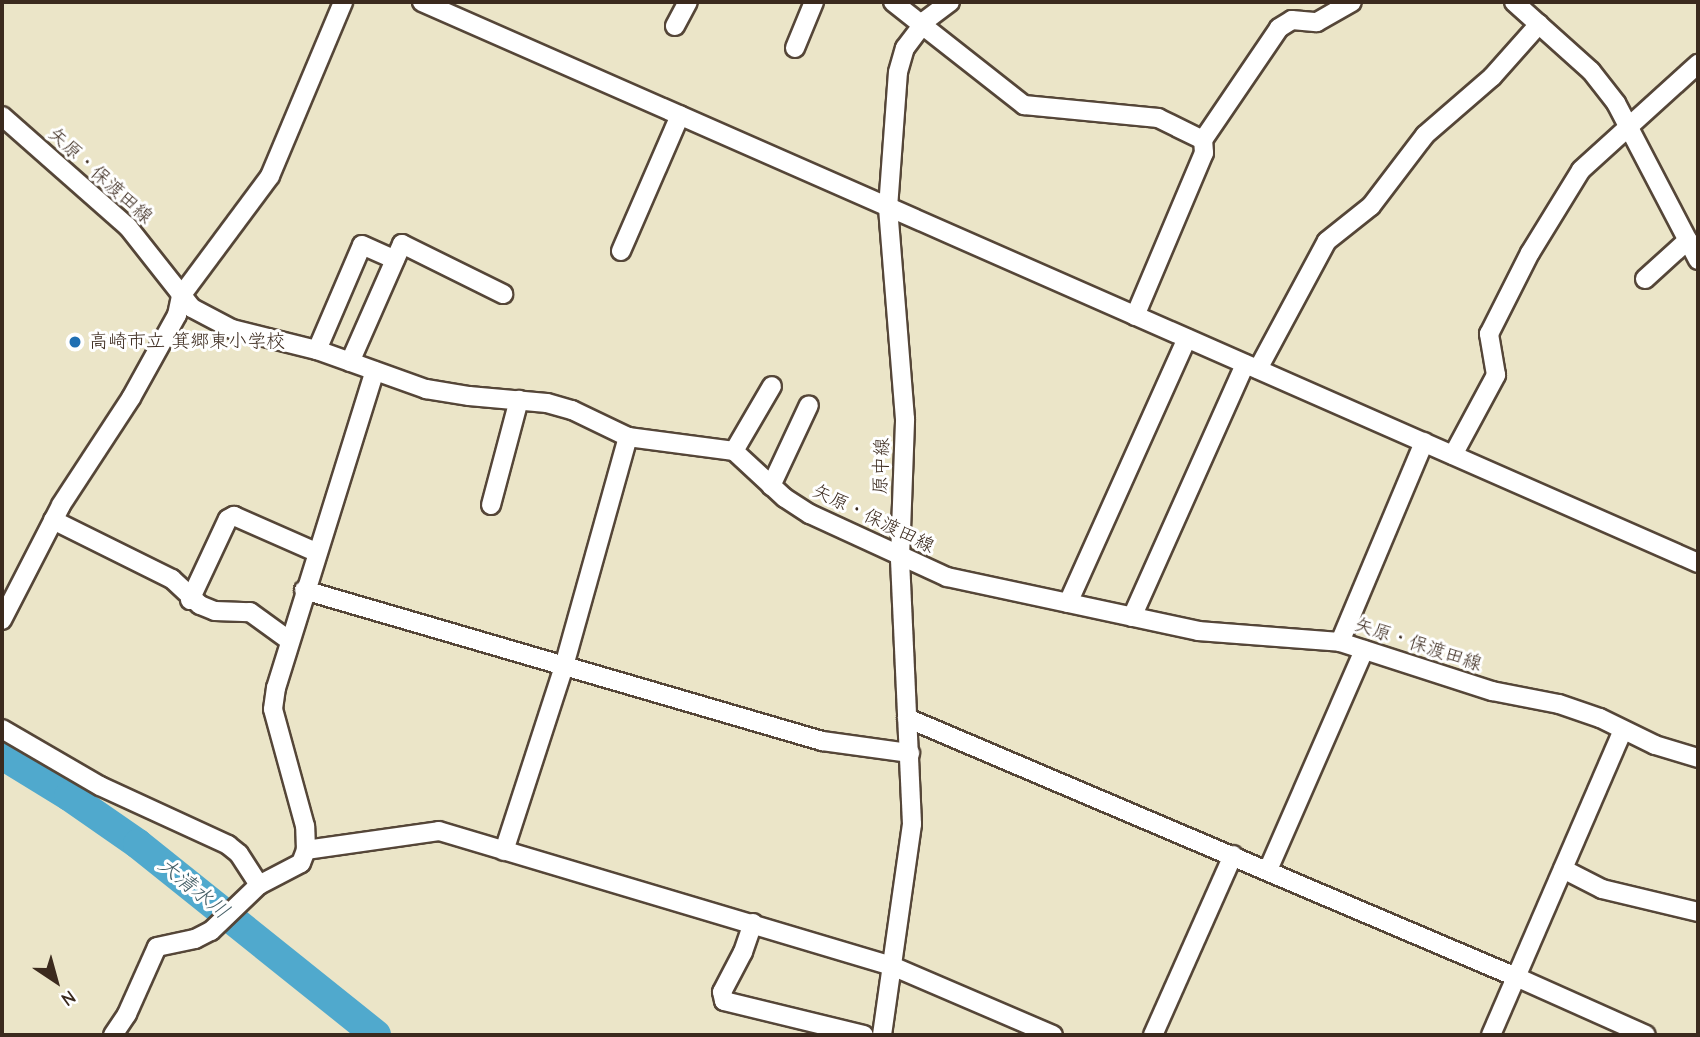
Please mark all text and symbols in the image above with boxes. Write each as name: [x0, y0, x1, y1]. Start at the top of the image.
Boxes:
street label: 矢原・保渡田線: [43, 123, 157, 229]
place label: 高崎市立 箕郷東小学校: [89, 331, 285, 353]
marker: 高崎市立 箕郷東小学校: [67, 334, 83, 350]
street label: 原中線: [870, 437, 894, 495]
street label: 矢原・保渡田線: [808, 480, 938, 558]
street label: 矢原・保渡田線: [1351, 614, 1485, 676]
water label: 大清水川: [153, 852, 235, 924]
north arrow: [21, 946, 91, 1016]
text: N: [57, 985, 80, 1011]

